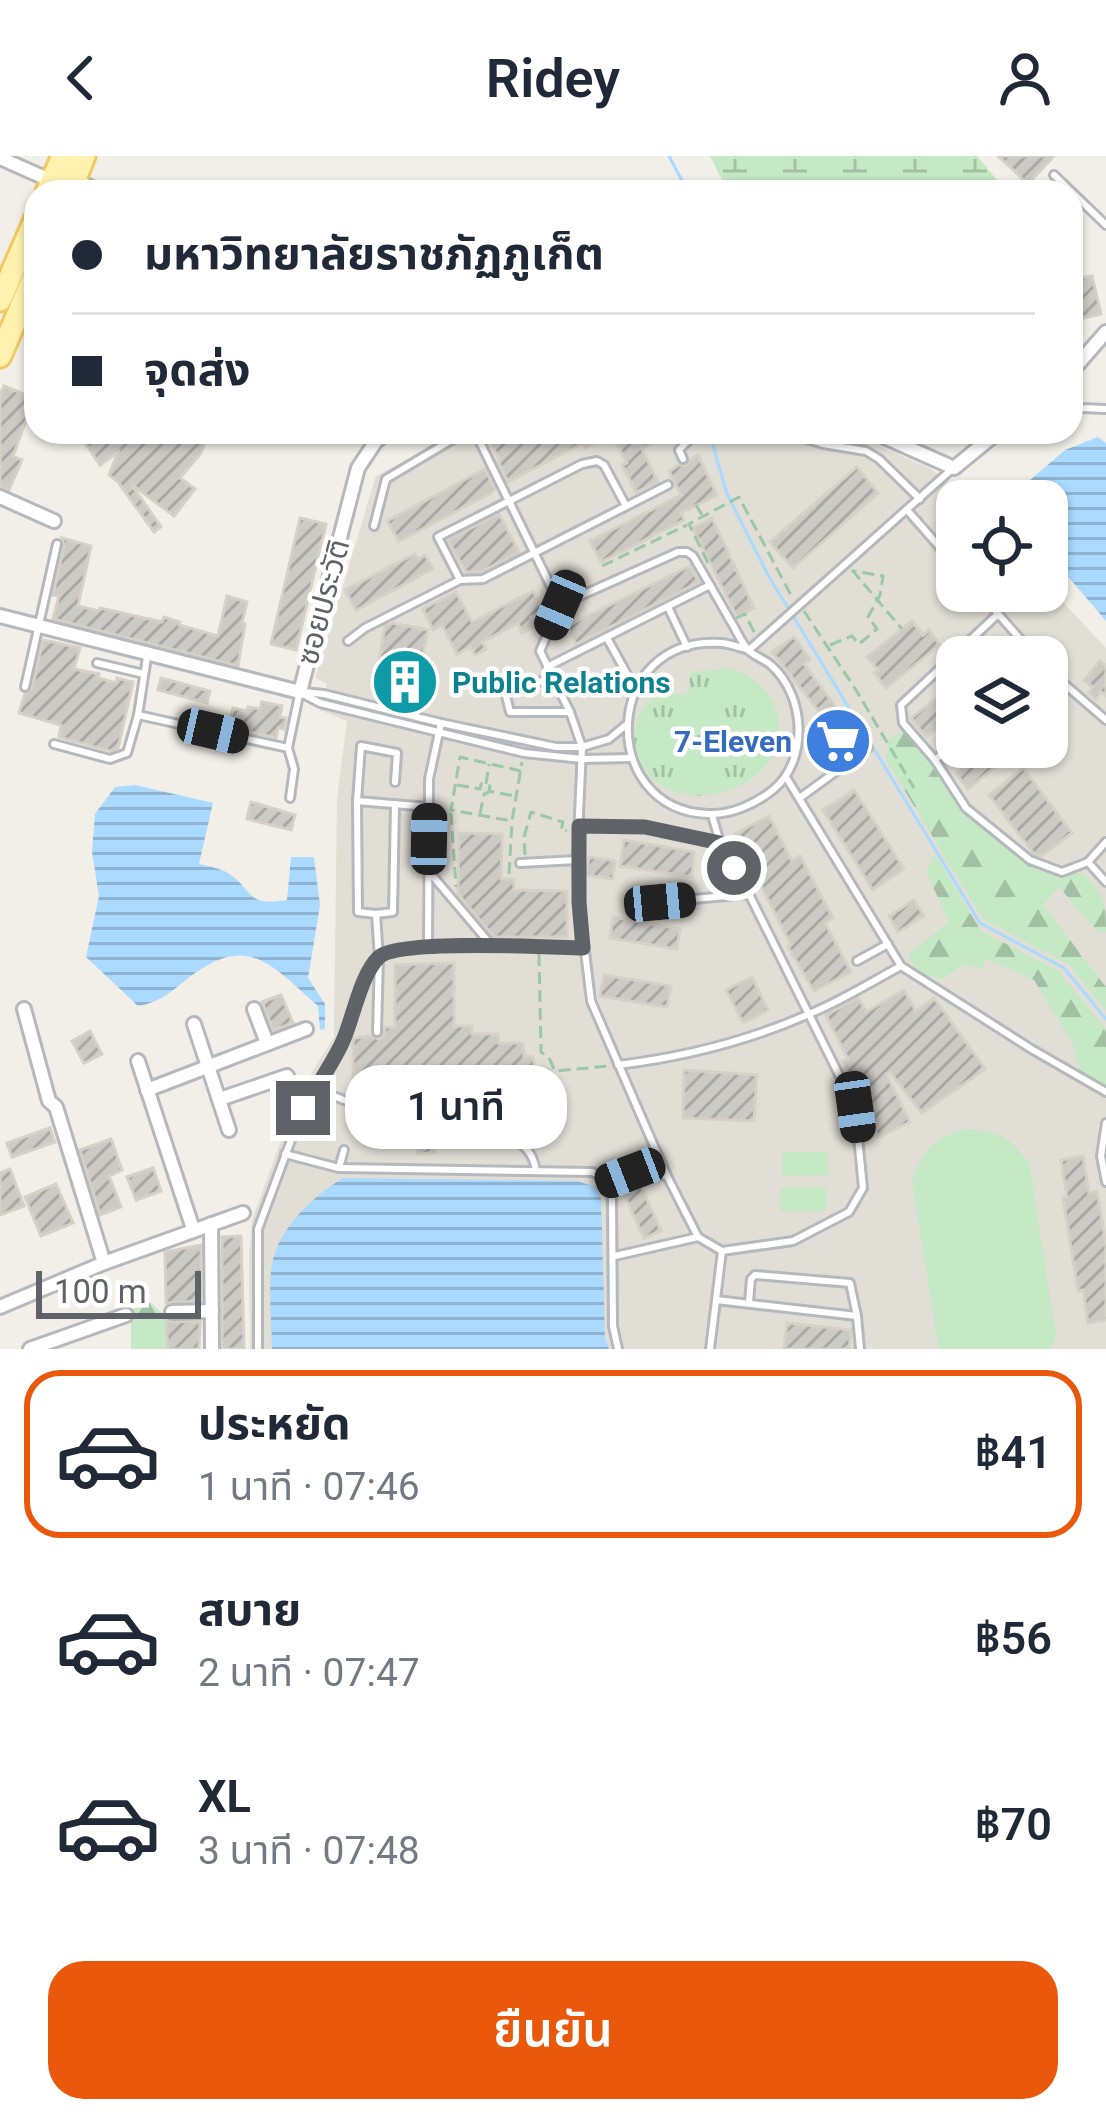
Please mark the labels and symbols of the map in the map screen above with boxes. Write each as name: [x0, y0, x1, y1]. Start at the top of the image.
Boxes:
street label: ซอยประวัติ: [289, 535, 357, 669]
car: [529, 565, 591, 645]
building icon: Public Relations: [370, 647, 440, 717]
place label: Public Relations: [452, 665, 671, 700]
car: [174, 705, 252, 757]
supermarket icon: 7-Eleven: [803, 706, 873, 776]
place label: 7-Eleven: [674, 724, 792, 759]
car: [410, 803, 448, 875]
route start: [707, 841, 761, 895]
car: [623, 881, 697, 923]
callout: 1 นาที: [345, 1066, 567, 1150]
car: [832, 1069, 878, 1145]
route end: [276, 1081, 330, 1135]
car: [590, 1143, 670, 1203]
scale bar: [36, 1265, 201, 1318]

